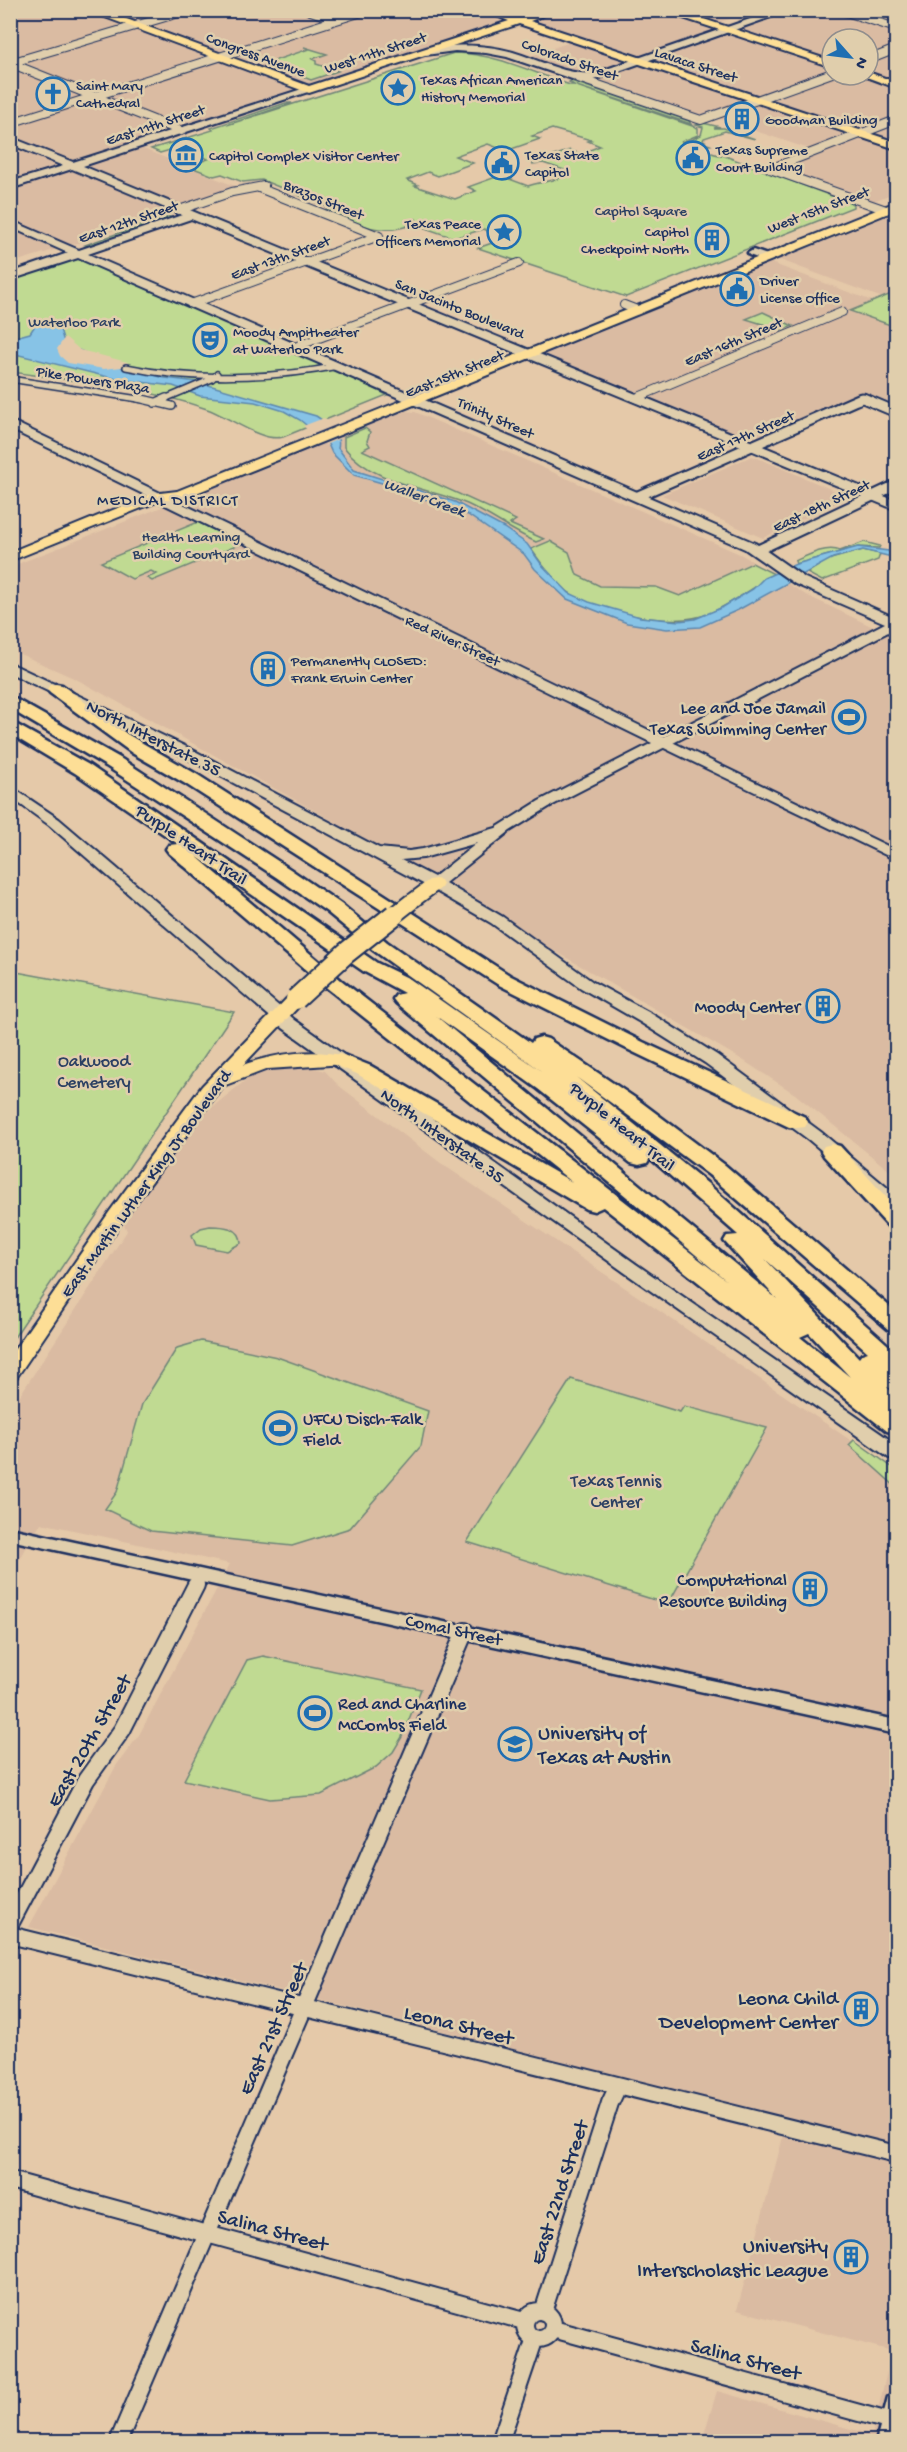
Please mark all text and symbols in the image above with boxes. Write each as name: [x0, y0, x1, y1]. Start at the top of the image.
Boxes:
north arrow: [820, 27, 880, 87]
street label: West 11th Street: [323, 28, 430, 79]
street label: Congress Avenue: [203, 30, 308, 82]
street label: Colorado Street: [519, 36, 622, 86]
street label: Lavaca Street: [652, 44, 741, 88]
text: N: [849, 53, 871, 72]
place icon: Texas African American History Memorial: [380, 70, 416, 106]
place label: Texas African American History Memorial: [420, 72, 562, 107]
church icon: Saint Mary Cathedral: [35, 76, 71, 112]
place label: Saint Mary Cathedral: [76, 78, 143, 113]
street label: East 11th Street: [104, 101, 209, 150]
building icon: Goodman Building: [724, 101, 760, 137]
place label: Goodman Building: [765, 112, 877, 130]
museum icon: Capitol Complex Visitor Center: [168, 137, 204, 173]
public building icon: Texas Supreme Court Building: [675, 140, 711, 176]
place label: Texas Supreme Court Building: [715, 142, 808, 177]
public building icon: Texas State Capitol: [484, 145, 520, 181]
place label: Texas State Capitol: [524, 147, 599, 182]
place label: Capitol Complex Visitor Center: [209, 148, 400, 166]
street label: Brazos Street: [280, 176, 368, 226]
street label: West 15th Street: [765, 183, 874, 239]
street label: East 12th Street: [77, 197, 183, 248]
park label: Capitol Square: [595, 203, 687, 221]
place icon: Texas Peace Officers Memorial: [486, 214, 522, 250]
place label: Texas Peace Officers Memorial: [376, 216, 481, 251]
building icon: Capitol Checkpoint North: [694, 222, 730, 258]
place label: Capitol Checkpoint North: [581, 224, 689, 259]
street label: East 13th Street: [229, 232, 335, 285]
public building icon: Driver License Office: [719, 271, 755, 307]
place label: Driver License Office: [759, 273, 840, 308]
street label: San Jacinto Boulevard: [392, 276, 528, 344]
street label: East 16th Street: [682, 313, 787, 371]
park label: Waterloo Park: [28, 314, 121, 332]
theatre icon: Moody Ampitheater at Waterloo Park: [192, 322, 228, 358]
place label: Moody Ampitheater at Waterloo Park: [233, 324, 360, 359]
street label: East 15th Street: [403, 346, 508, 403]
street label: Pike Powers Plaza: [34, 363, 151, 399]
street label: Trinity Street: [453, 394, 538, 444]
street label: East 17th Street: [694, 407, 799, 466]
water label: Waller Creek: [381, 476, 469, 523]
street label: East 18th Street: [771, 476, 875, 537]
district label: MEDICAL DISTRICT: [97, 493, 239, 512]
park label: Health Learning Building Courtyard: [132, 529, 251, 564]
street label: Red River Street: [402, 612, 504, 672]
building icon: Permanently CLOSED: Frank Erwin Center: [250, 651, 286, 687]
place label: Permanently CLOSED: Frank Erwin Center: [290, 653, 427, 688]
street label: North Interstate 35: [82, 696, 224, 782]
place label: Lee and Joe Jamail Texas Swimming Center: [649, 699, 828, 741]
sports icon: Lee and Joe Jamail Texas Swimming Center: [831, 699, 867, 735]
street label: Purple Heart Trail: [130, 801, 250, 891]
building icon: Moody Center: [805, 988, 841, 1024]
place label: Moody Center: [695, 998, 802, 1019]
park label: Oakwood Cemetery: [58, 1052, 131, 1094]
street label: East Martin Luther King Jr Boulevard: [57, 1065, 238, 1302]
street label: Purple Heart Trail: [564, 1078, 679, 1177]
street label: North Interstate 35: [375, 1085, 508, 1189]
sports icon: UFCU Disch-Falk Field: [262, 1410, 298, 1446]
place label: UFCU Disch-Falk Field: [302, 1410, 424, 1452]
park label: Texas Tennis Center: [570, 1472, 663, 1514]
place label: Computational Resource Building: [659, 1571, 787, 1613]
building icon: Computational Resource Building: [792, 1571, 828, 1607]
street label: Comal Street: [403, 1611, 505, 1652]
street label: East 20th Street: [43, 1669, 140, 1813]
sports icon: Red and Charline McCombs Field: [297, 1695, 333, 1731]
place label: Red and Charline McCombs Field: [338, 1695, 467, 1737]
place label: University of Texas at Austin: [537, 1723, 671, 1772]
school or university icon: University of Texas at Austin: [497, 1726, 533, 1762]
street label: East 21st Street: [235, 1957, 316, 2099]
place label: Leona Child Development Center: [657, 1988, 840, 2037]
building icon: Leona Child Development Center: [843, 1991, 879, 2027]
street label: Leona Street: [401, 2002, 518, 2054]
street label: East 22nd Street: [526, 2116, 597, 2268]
street label: Salina Street: [214, 2206, 332, 2260]
place label: University Interscholastic League: [637, 2236, 829, 2285]
building icon: University Interscholastic League: [833, 2239, 869, 2275]
street label: Salina Street: [687, 2335, 805, 2389]

